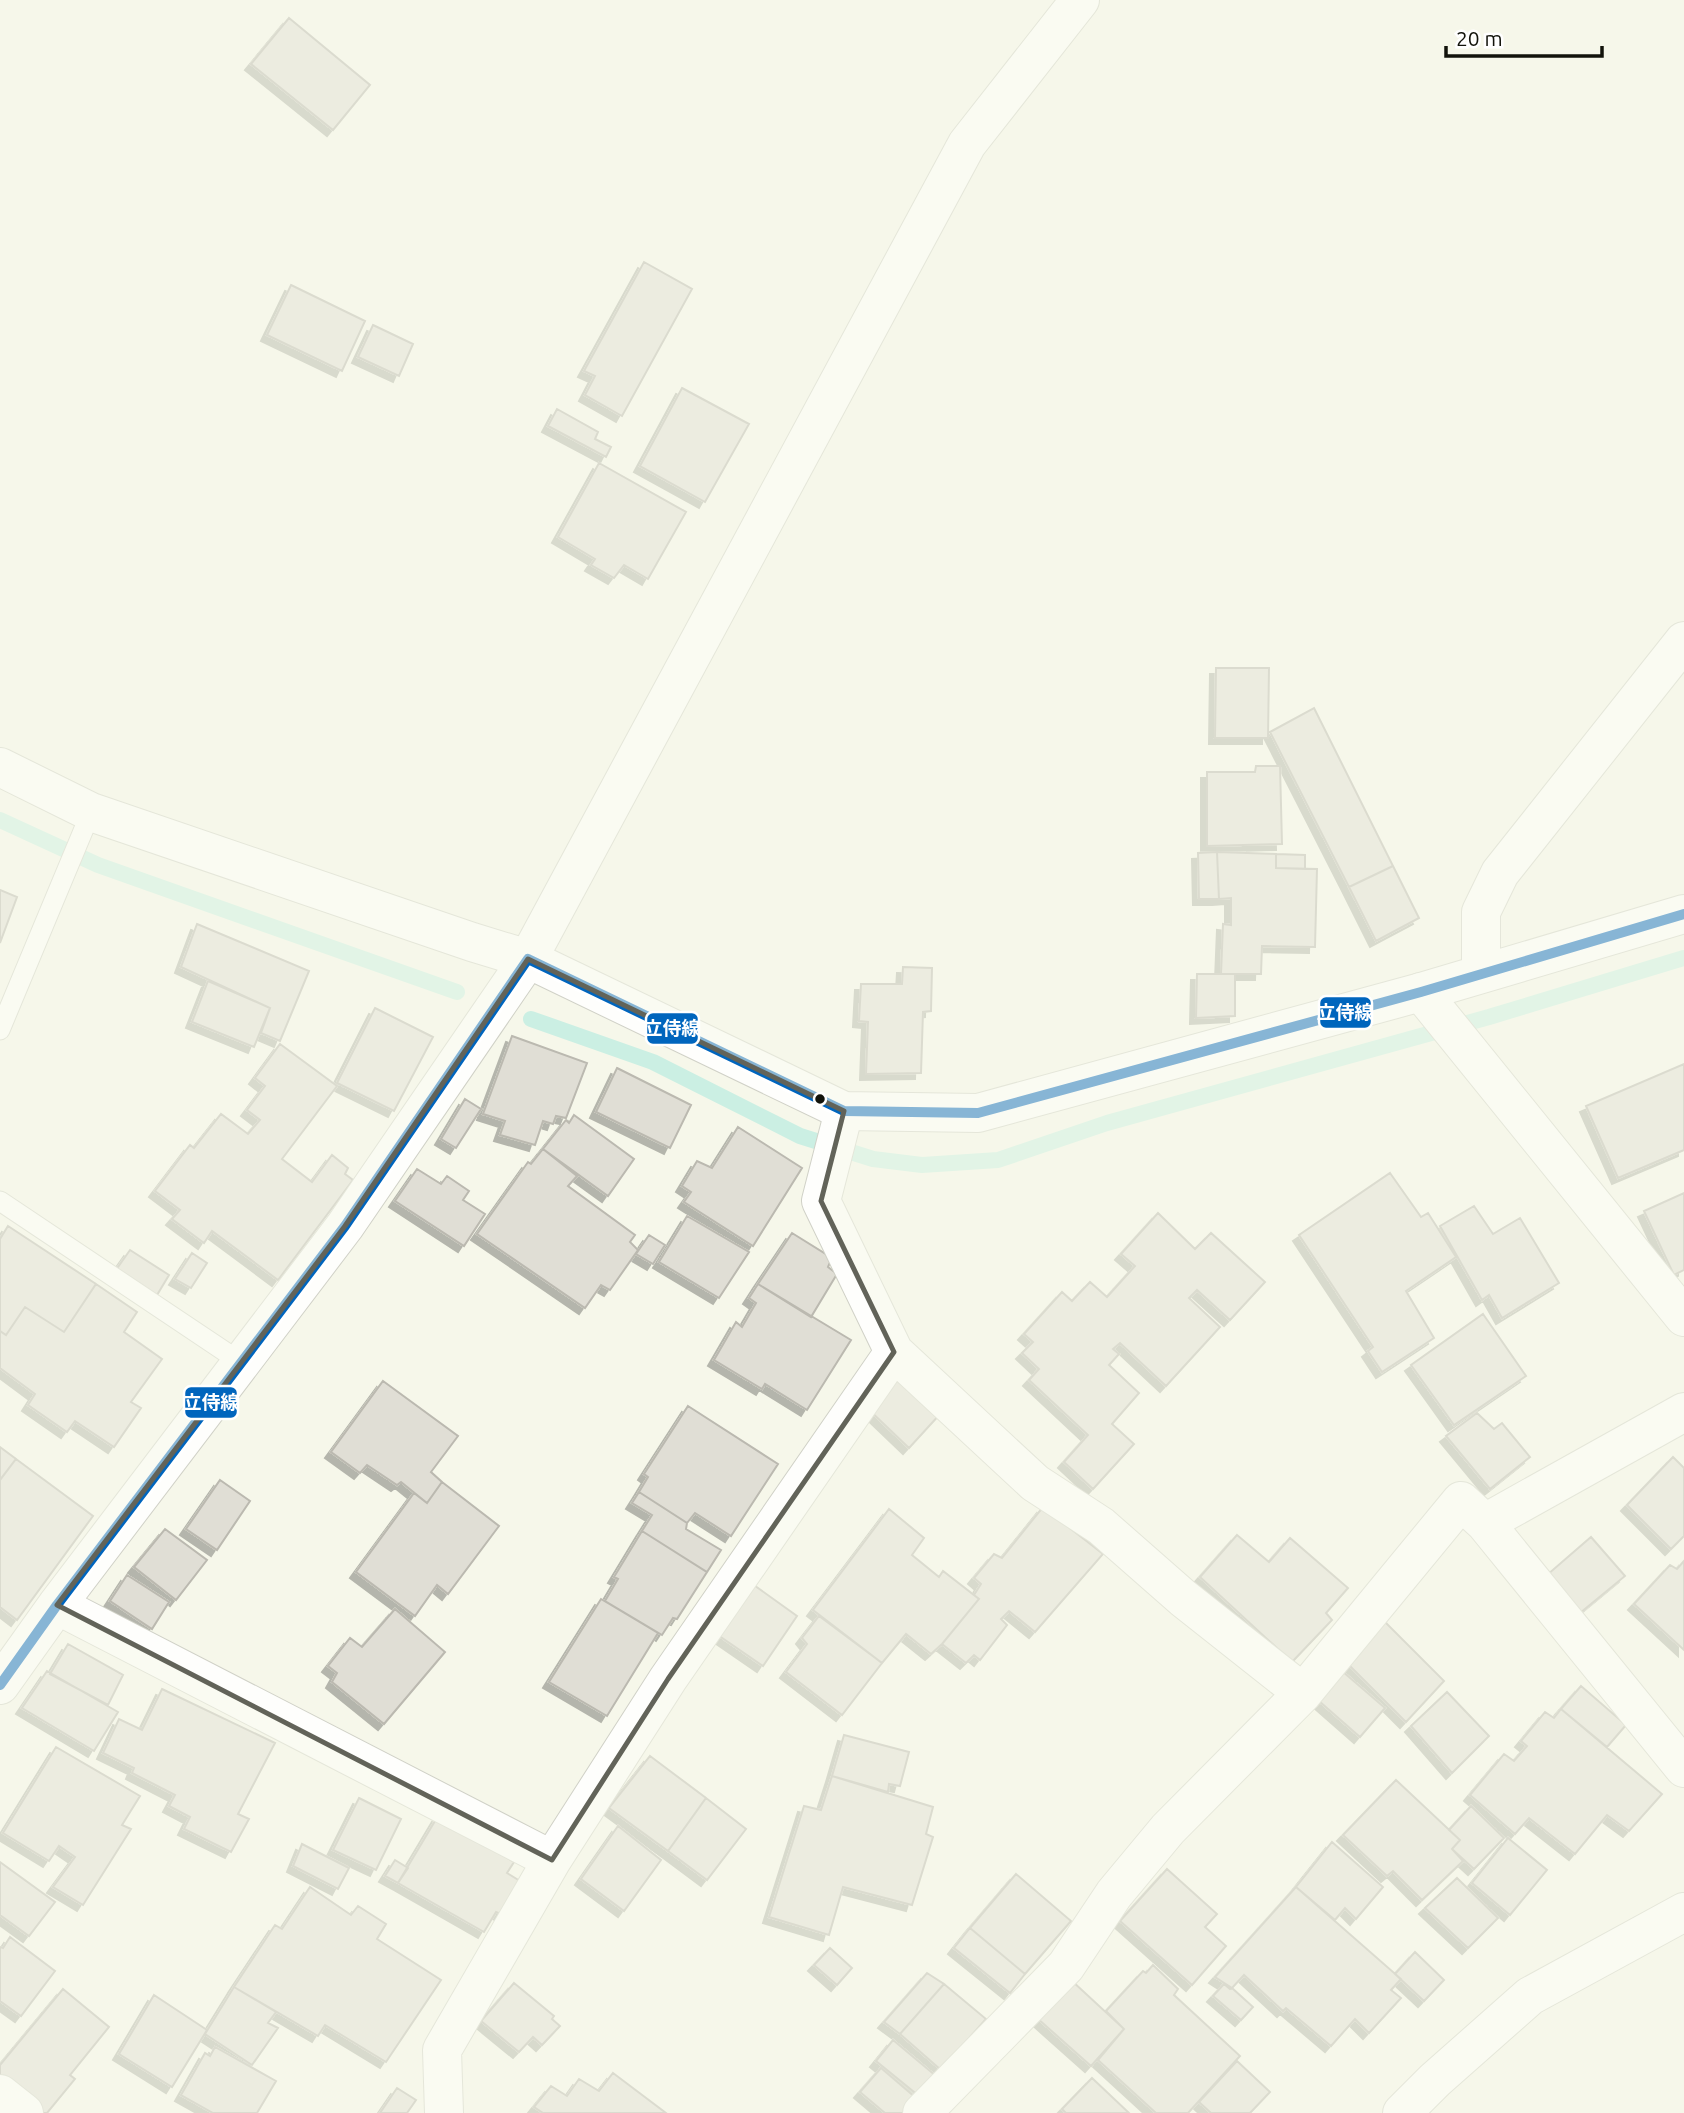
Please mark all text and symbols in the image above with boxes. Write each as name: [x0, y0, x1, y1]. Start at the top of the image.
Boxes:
scale bar: [1446, 14, 1602, 58]
text: 20 m: [1456, 26, 1503, 50]
line badge: 立侍線: [1319, 996, 1372, 1029]
text: 立侍線: [1316, 1001, 1374, 1023]
line badge: 立侍線: [646, 1012, 699, 1045]
text: 立侍線: [643, 1017, 701, 1039]
unlabelled marker: [813, 1092, 827, 1106]
line badge: 立侍線: [184, 1386, 238, 1419]
text: 立侍線: [182, 1391, 240, 1413]

